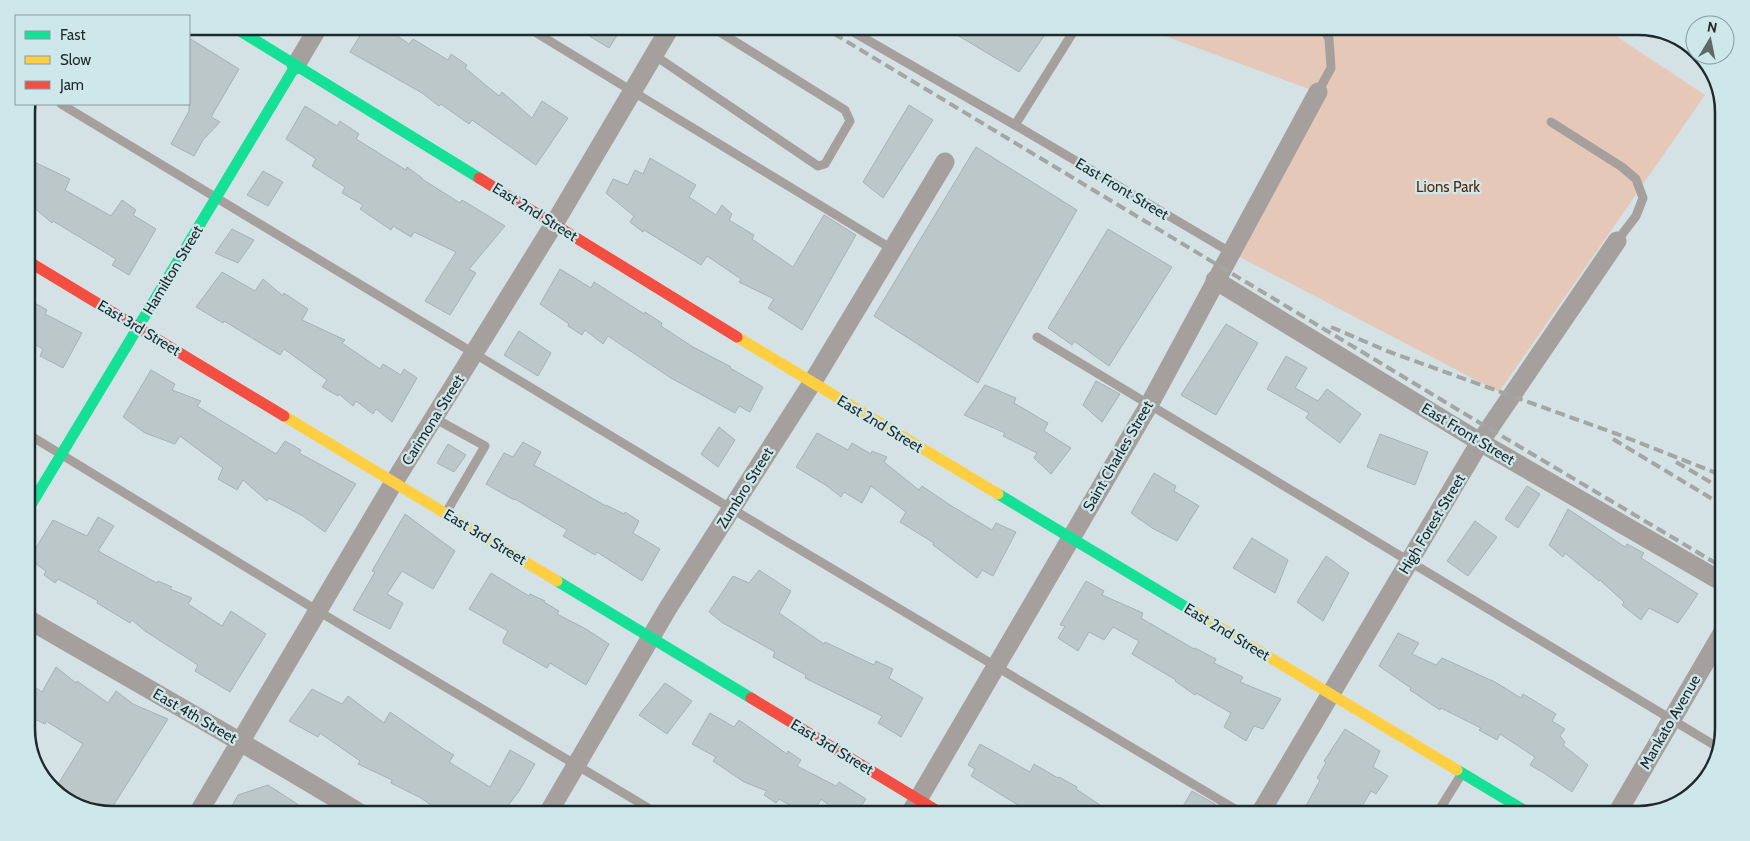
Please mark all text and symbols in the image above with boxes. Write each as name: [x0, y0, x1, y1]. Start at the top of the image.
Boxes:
legend: [15, 15, 190, 105]
north arrow: [1685, 15, 1735, 65]
text: N: [1706, 17, 1719, 37]
text: Fast: [60, 26, 85, 44]
text: Slow: [60, 51, 91, 69]
text: Jam: [59, 76, 84, 94]
street label: East Front Street: [1072, 154, 1172, 224]
park label: Lions Park: [1416, 178, 1480, 196]
street label: East 2nd Street: [489, 179, 581, 245]
street label: Hamilton Street: [139, 222, 207, 318]
street label: East 3rd Street: [94, 296, 184, 360]
street label: Carimona Street: [398, 371, 468, 469]
street label: East 2nd Street: [834, 391, 926, 457]
street label: Saint Charles Street: [1079, 398, 1157, 514]
street label: East Front Street: [1418, 399, 1518, 469]
street label: Zumbro Street: [713, 444, 777, 532]
street label: High Forest Street: [1395, 471, 1469, 577]
street label: East 3rd Street: [440, 505, 530, 569]
street label: East 2nd Street: [1181, 599, 1273, 665]
street label: Mankato Avenue: [1636, 672, 1704, 772]
street label: East 4th Street: [150, 685, 240, 747]
street label: East 3rd Street: [787, 715, 877, 779]

